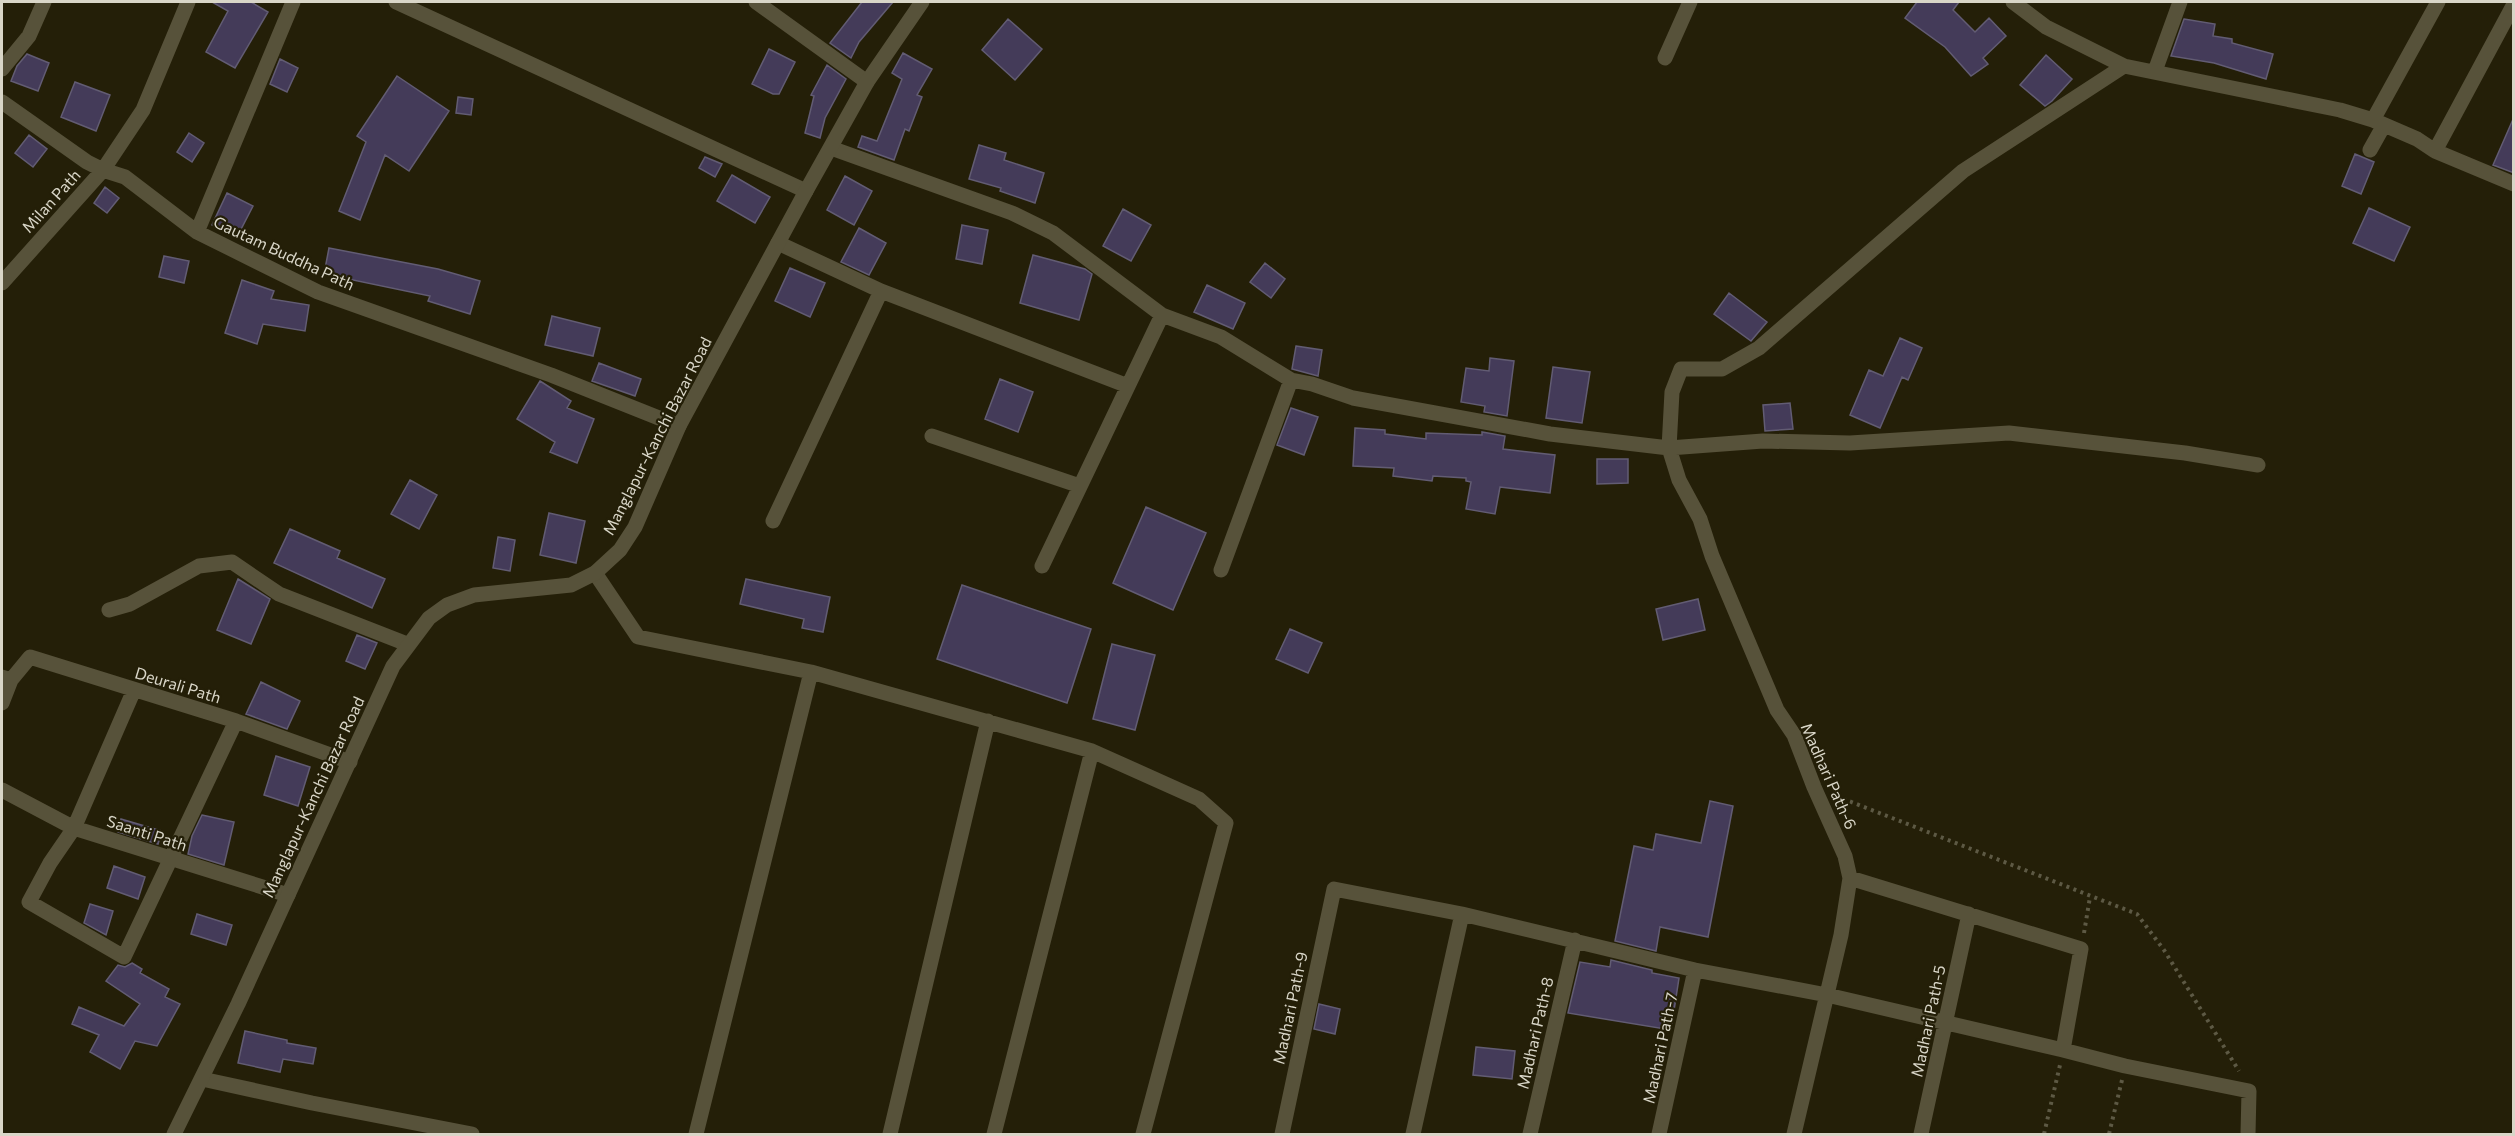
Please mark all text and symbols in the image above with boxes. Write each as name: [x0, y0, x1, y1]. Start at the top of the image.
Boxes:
street label: Milan Path: [17, 165, 84, 236]
street label: Gautam Buddha Path: [211, 212, 358, 294]
street label: Manglapur-Kanchi Bazar Road: [598, 334, 715, 538]
street label: Deurali Path: [133, 662, 224, 707]
street label: Manglapur-Kanchi Bazar Road: [258, 693, 368, 900]
street label: Madhari Path-6: [1797, 720, 1861, 832]
street label: Saanti Path: [105, 811, 190, 854]
street label: Madhari Path-9: [1268, 950, 1311, 1066]
street label: Madhari Path-5: [1906, 963, 1949, 1079]
street label: Madhari Path-8: [1512, 975, 1557, 1091]
street label: Madhari Path-7: [1638, 991, 1681, 1105]

